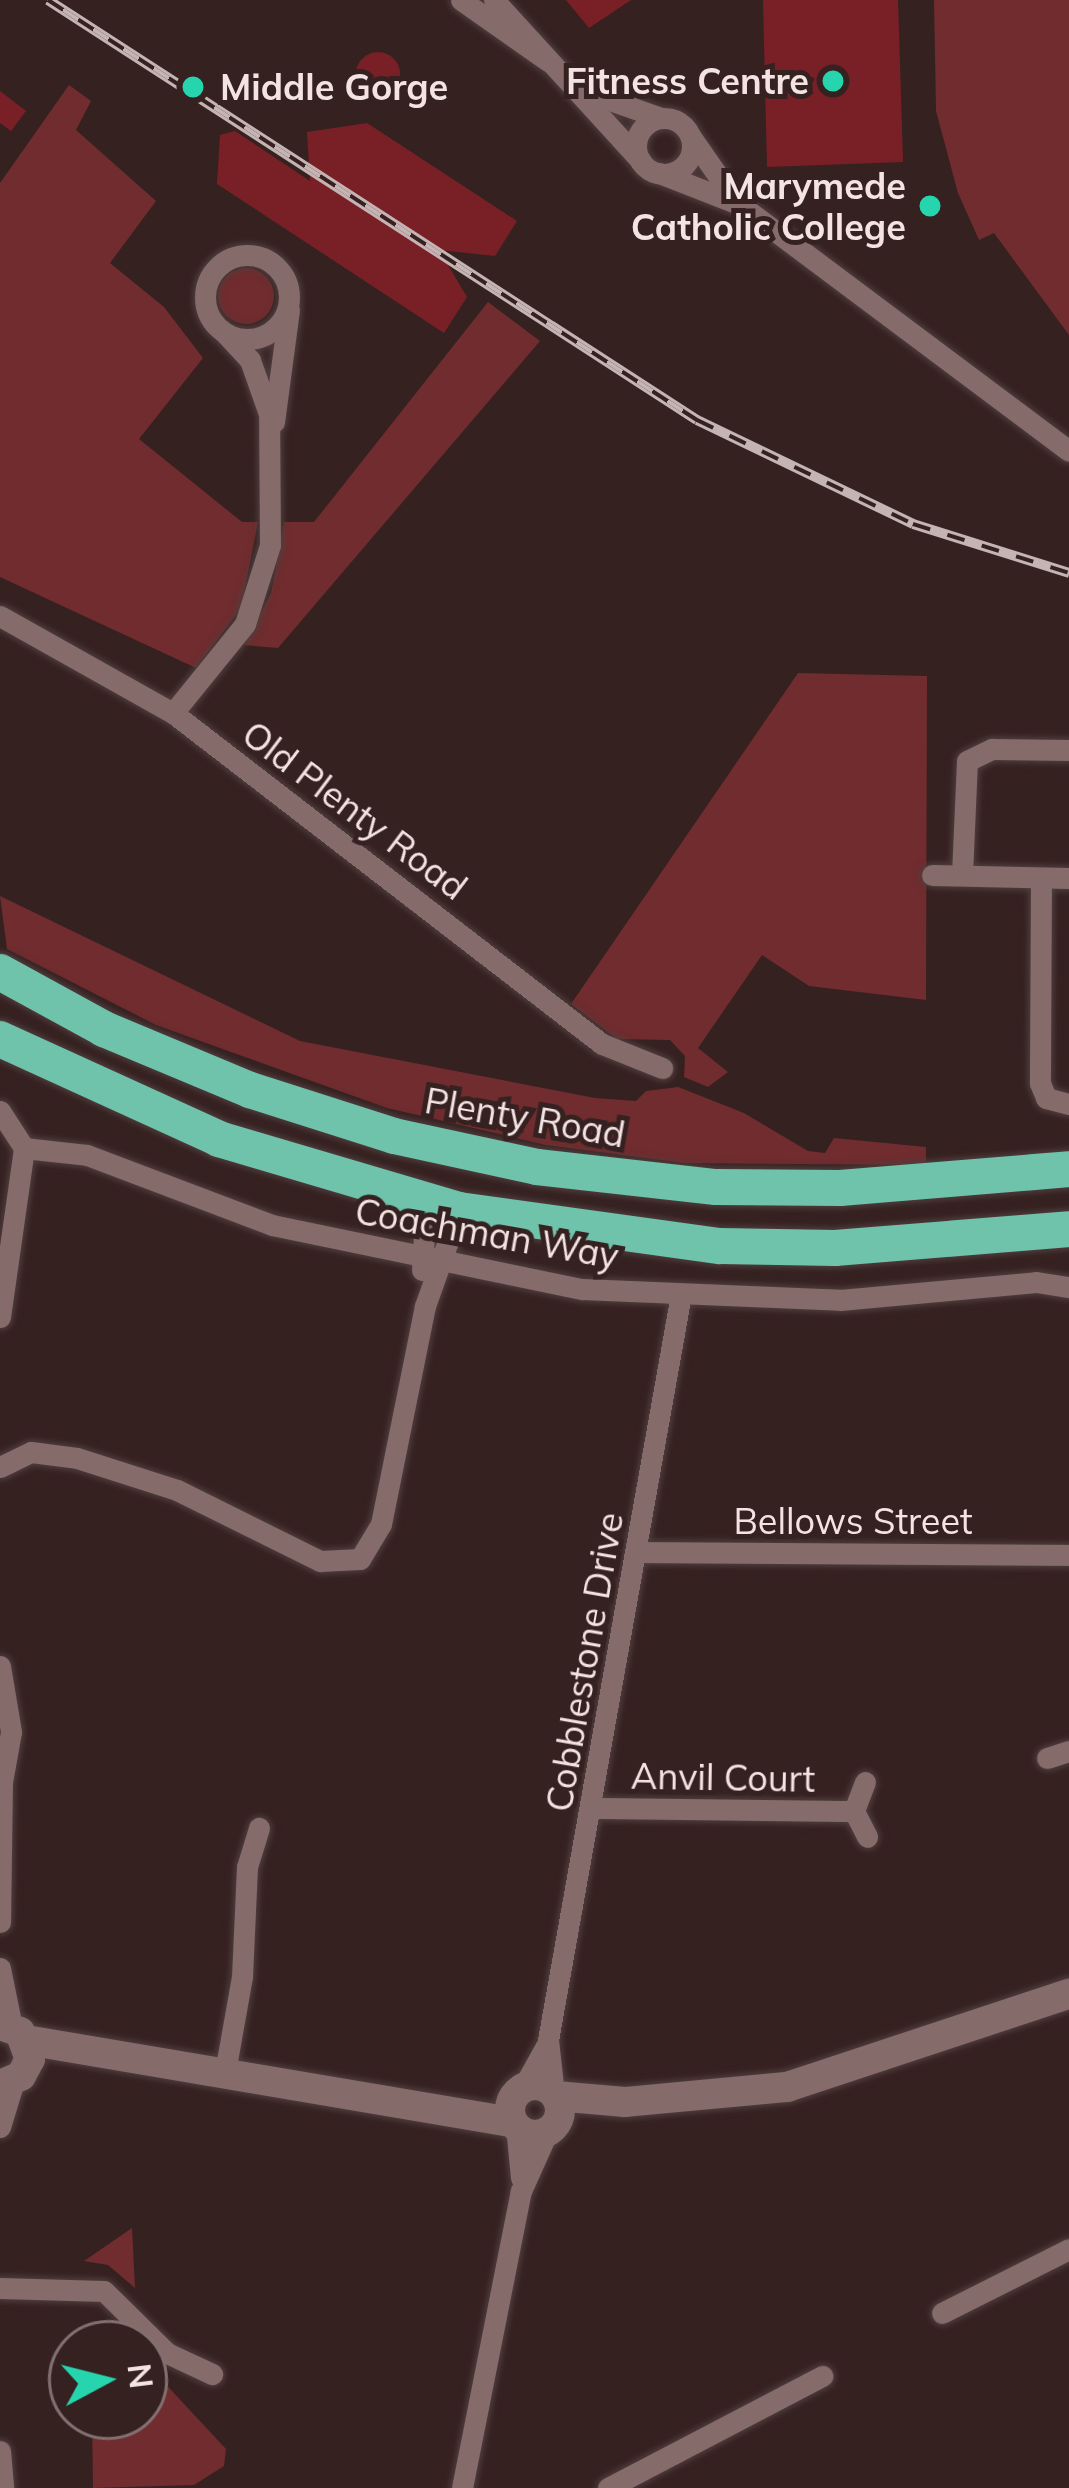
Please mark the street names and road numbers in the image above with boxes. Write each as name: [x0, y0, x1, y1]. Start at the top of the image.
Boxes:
street label: Old Plenty Road: [234, 712, 476, 908]
street label: Plenty Road: [422, 1078, 628, 1156]
street label: Coachman Way: [352, 1189, 622, 1277]
street label: Bellows Street: [733, 1499, 973, 1543]
street label: Cobblestone Drive: [536, 1509, 632, 1815]
street label: Anvil Court: [630, 1754, 816, 1800]

